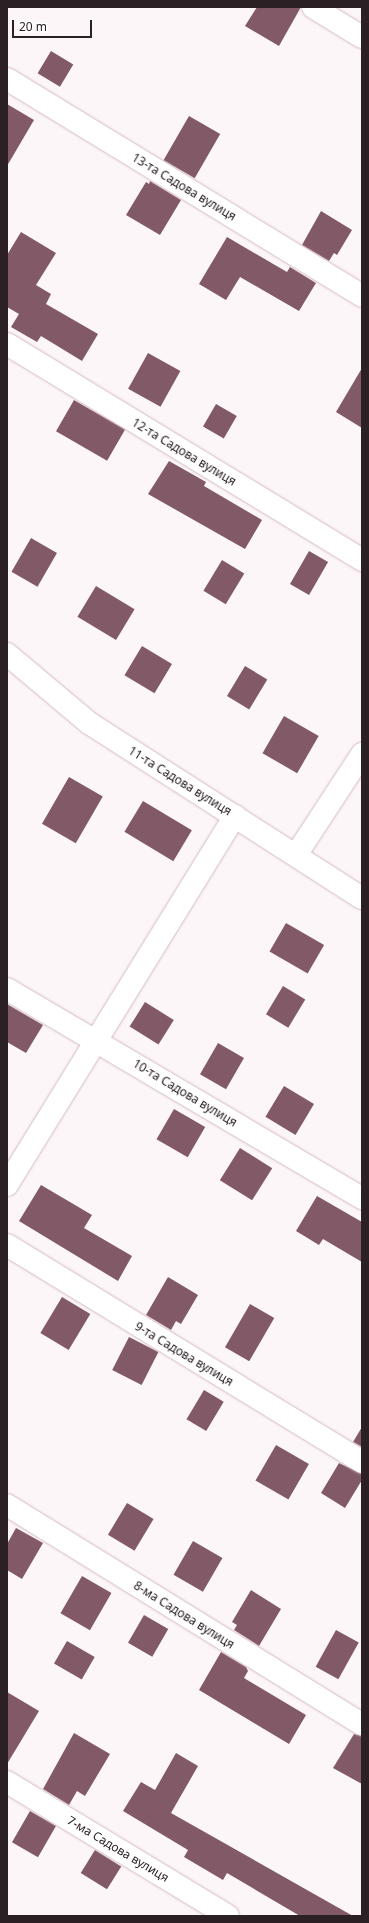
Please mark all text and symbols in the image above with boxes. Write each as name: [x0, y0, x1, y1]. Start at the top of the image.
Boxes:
scale bar: [14, 12, 94, 38]
text: 20 m: [19, 18, 47, 35]
street label: 13-та Садова вулиця: [129, 150, 239, 224]
street label: 12-та Садова вулиця: [129, 415, 239, 489]
street label: 11-та Садова вулиця: [126, 743, 234, 819]
street label: 10-та Садова вулиця: [130, 1056, 240, 1130]
street label: 9-та Садова вулиця: [132, 1319, 236, 1389]
street label: 8-ма Садова вулиця: [131, 1578, 237, 1652]
street label: 7-ма Садова вулиця: [65, 1813, 171, 1885]

